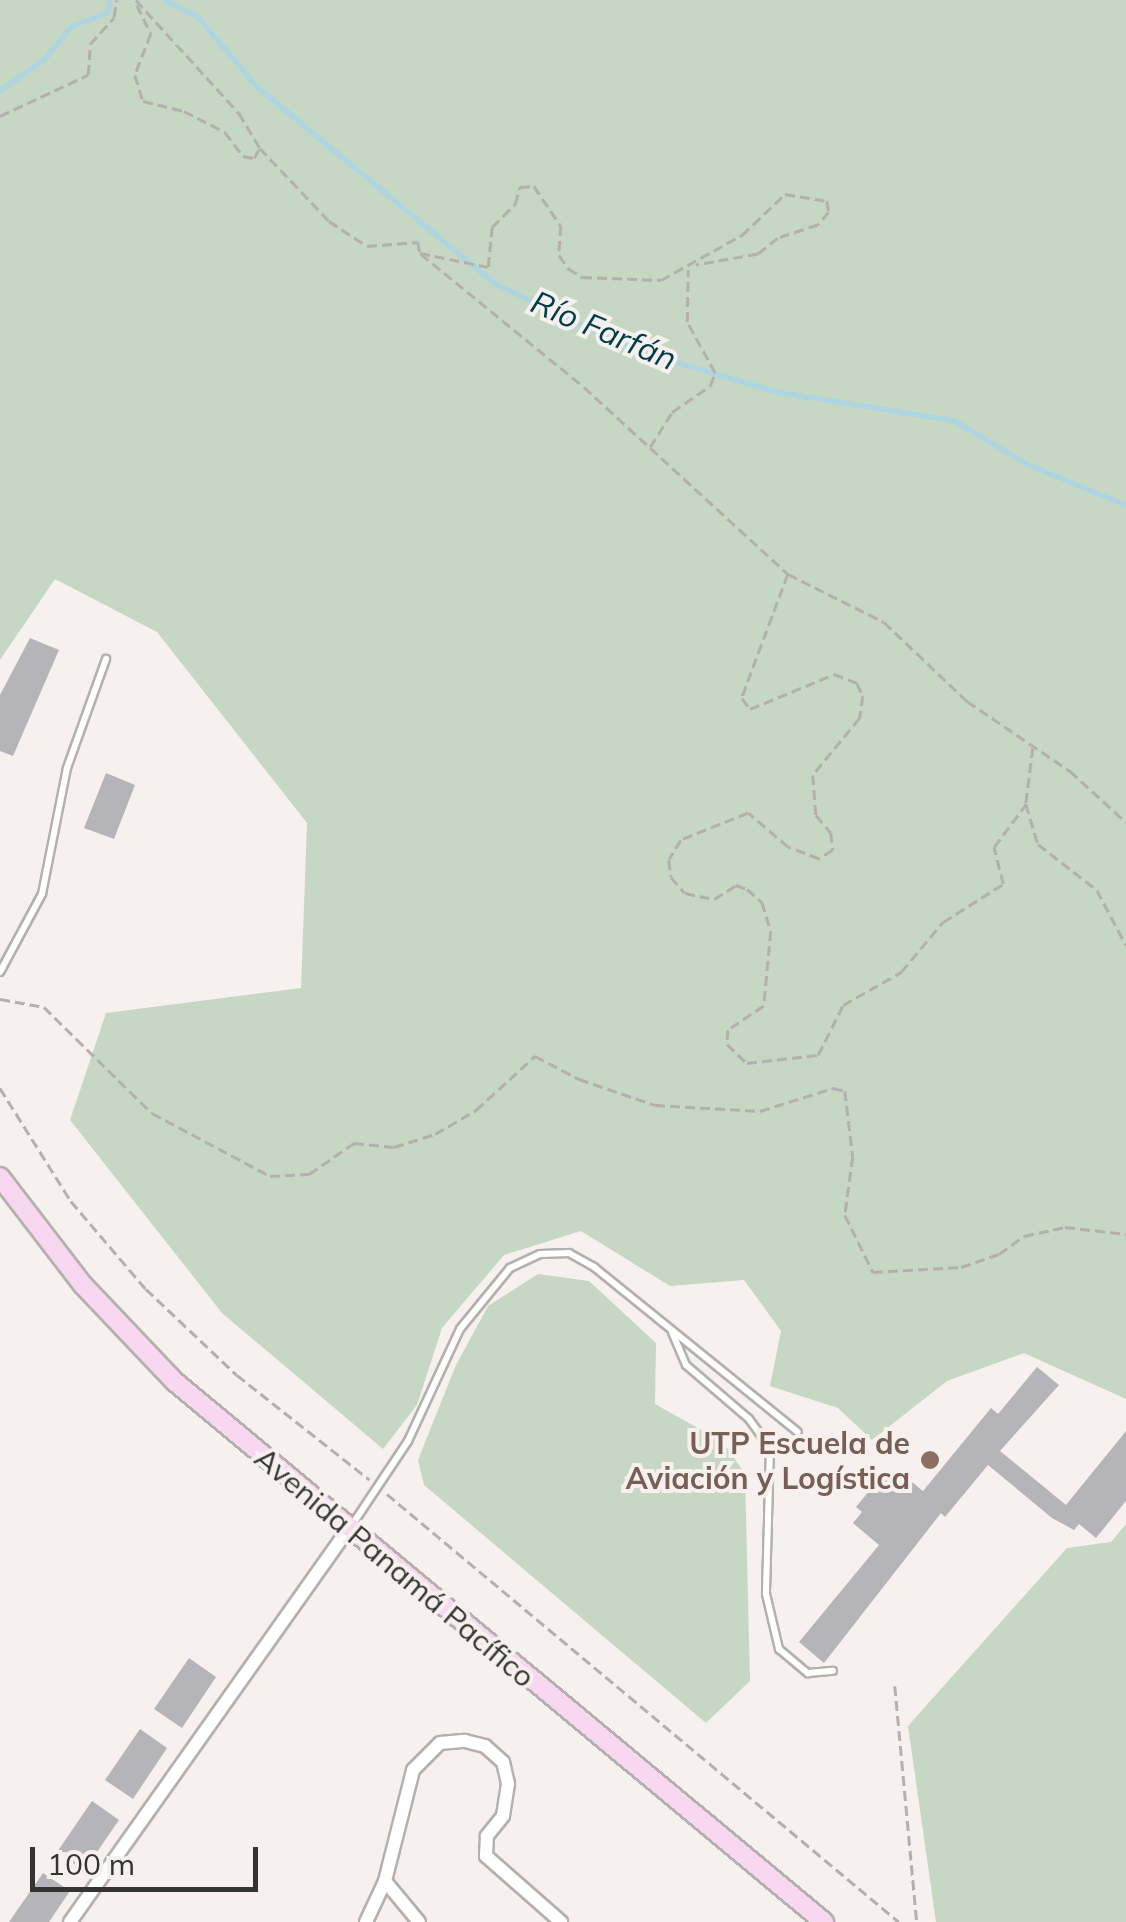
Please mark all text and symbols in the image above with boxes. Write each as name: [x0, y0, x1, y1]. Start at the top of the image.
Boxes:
water label: Río Farfán: [526, 282, 682, 378]
place label: UTP Escuela de Aviación y Logística: [625, 1425, 910, 1496]
street label: Avenida Panamá Pacífico: [248, 1439, 542, 1695]
marker: UTP Escuela de Aviación y Logística: [919, 1449, 941, 1471]
scale bar: [35, 1827, 262, 1889]
text: 100 m: [47, 1845, 135, 1883]

